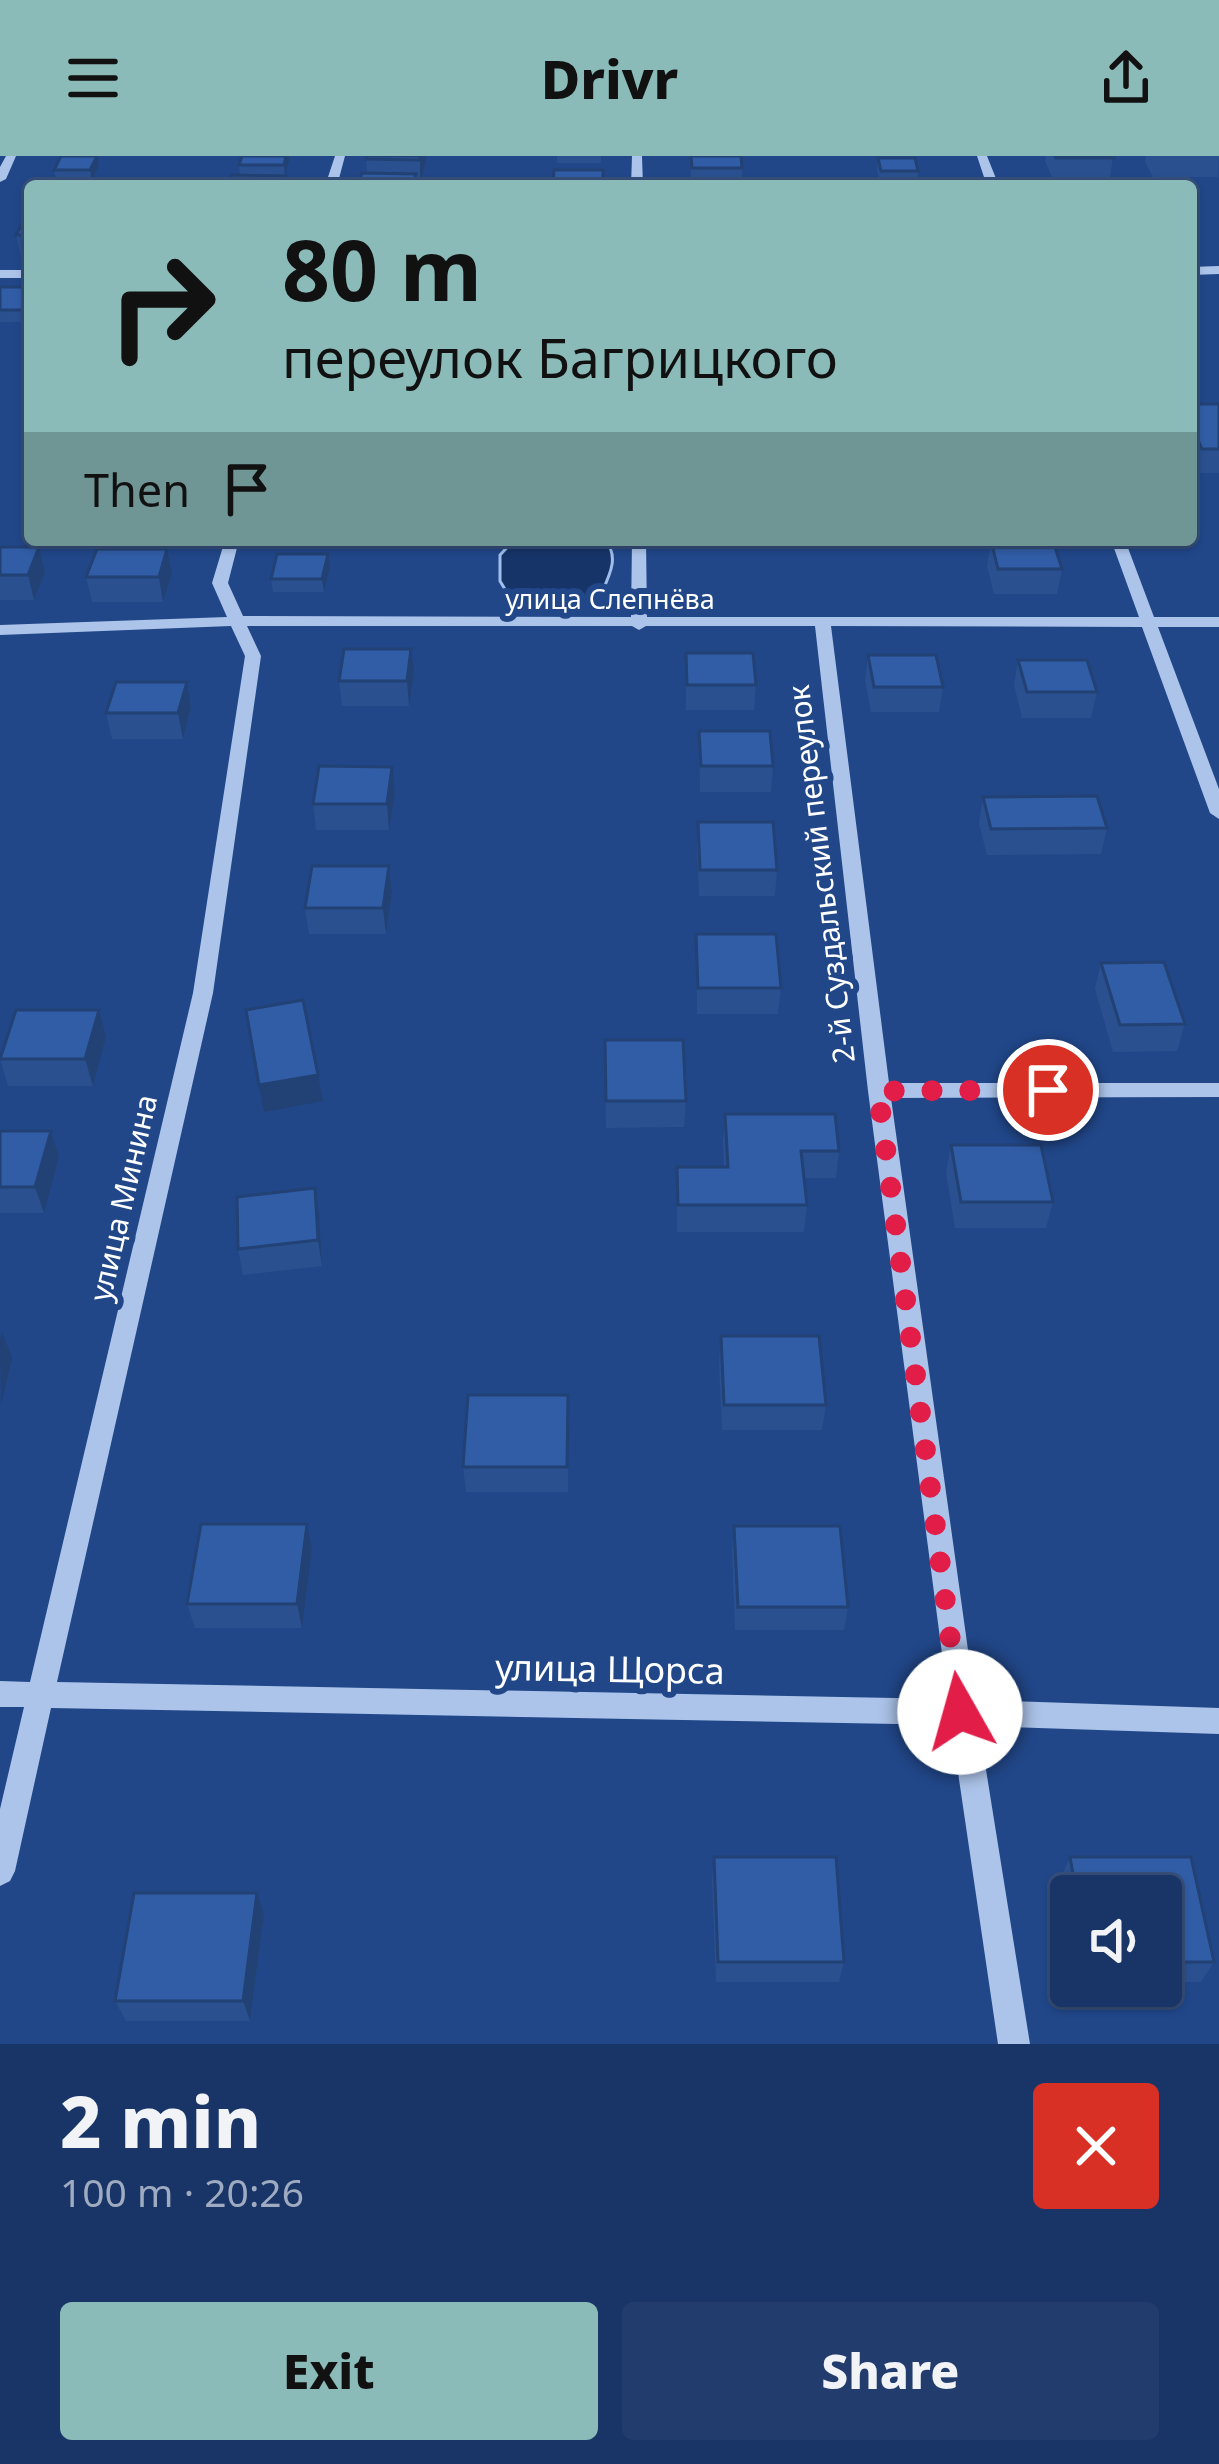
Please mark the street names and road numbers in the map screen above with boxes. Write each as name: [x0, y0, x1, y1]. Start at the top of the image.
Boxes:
street label: улица Слепнёва: [505, 580, 715, 617]
street label: 2-й Суздальский переулок: [777, 683, 864, 1066]
street label: улица Минина: [79, 1090, 166, 1305]
street label: улица Щорса: [495, 1642, 725, 1695]

